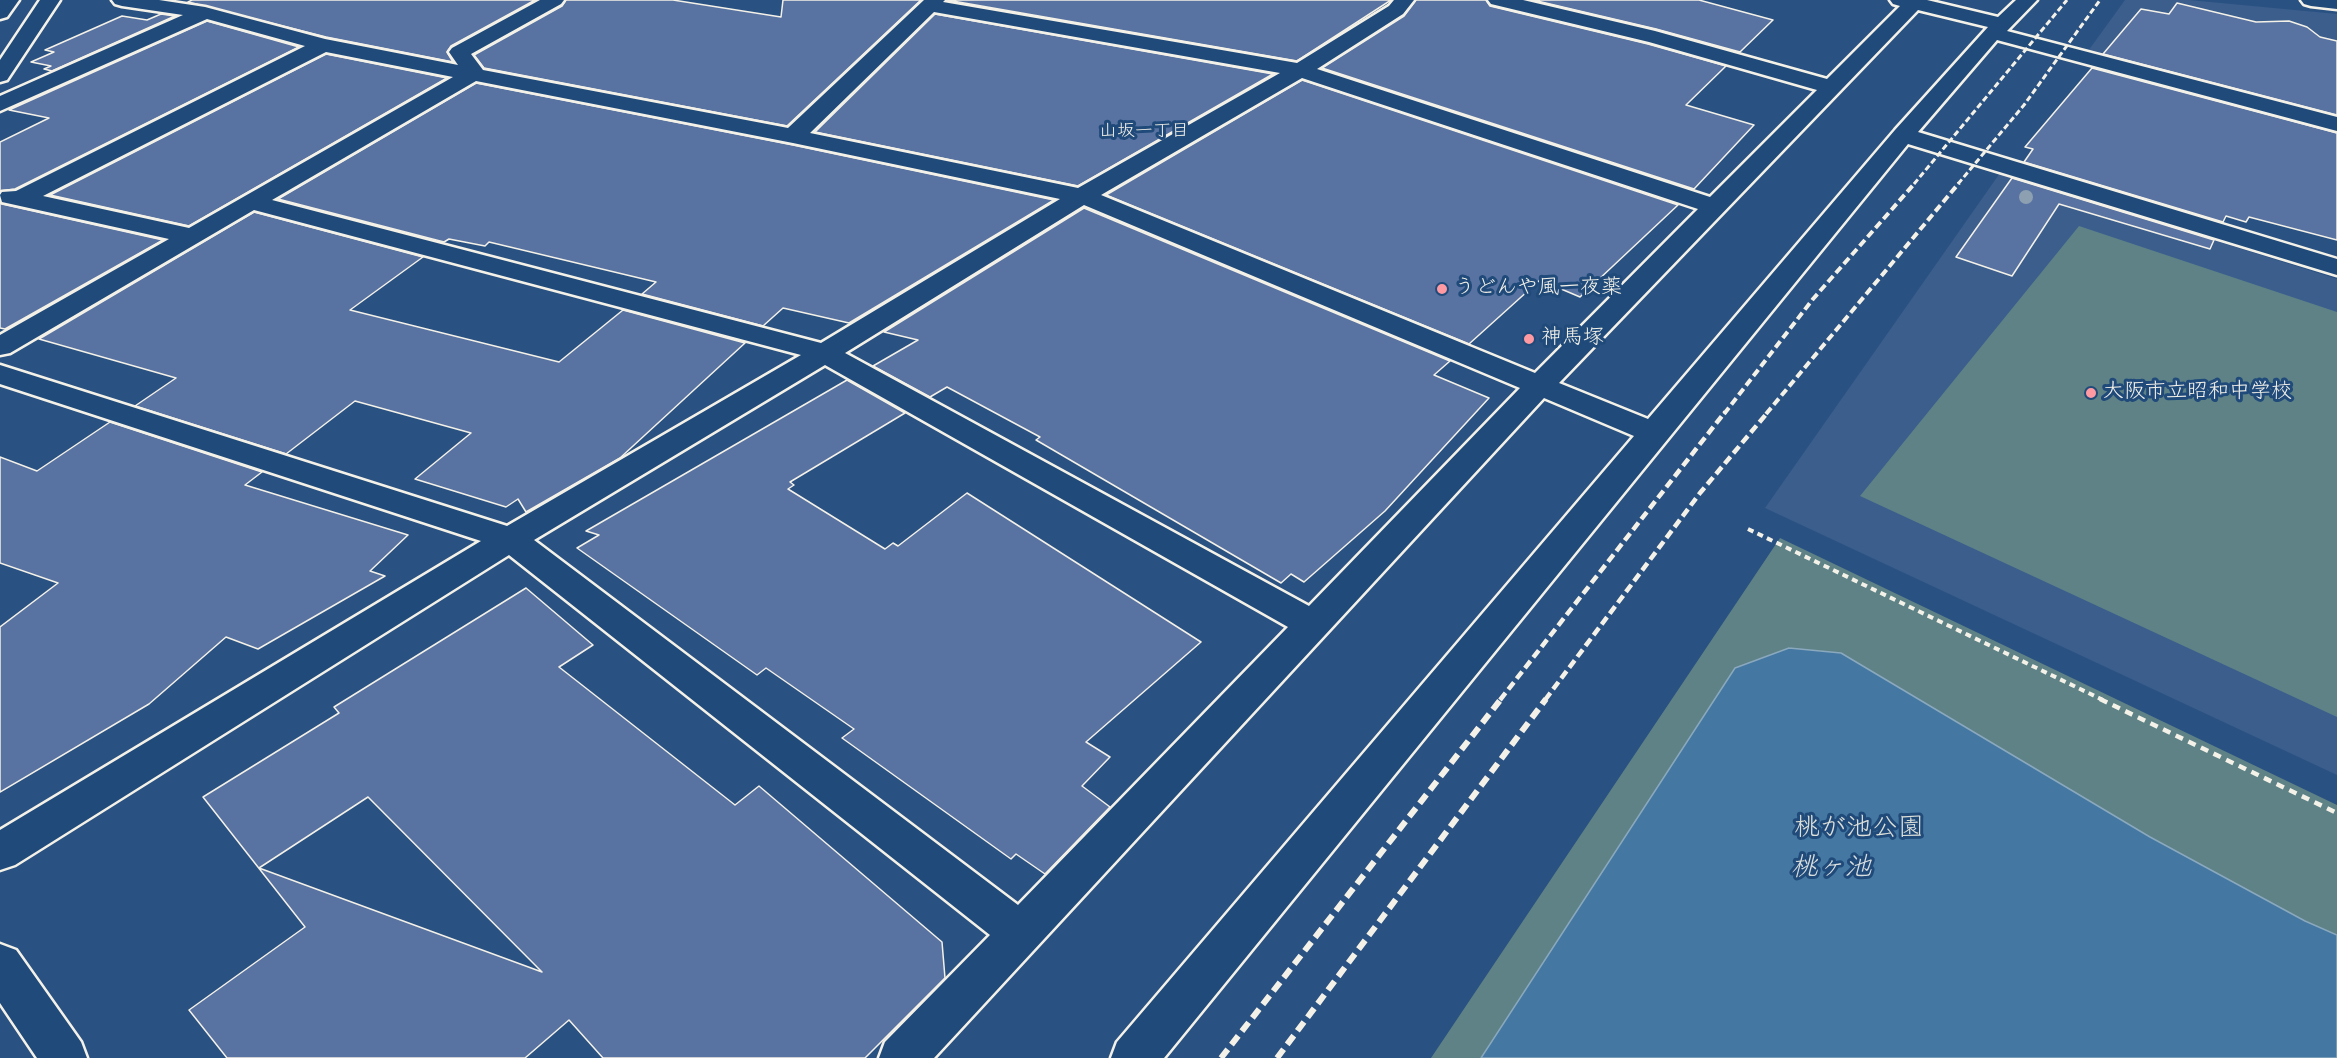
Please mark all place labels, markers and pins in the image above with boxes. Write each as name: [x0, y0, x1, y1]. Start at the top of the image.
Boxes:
place label: うどんや風一夜薬: [1454, 276, 1622, 302]
marker: うどんや風一夜薬: [1435, 282, 1449, 296]
place label: 神馬塚: [1541, 326, 1604, 352]
marker: 神馬塚: [1522, 332, 1536, 346]
place label: 大阪市立昭和中学校: [2103, 380, 2292, 406]
marker: 大阪市立昭和中学校: [2084, 386, 2098, 400]

